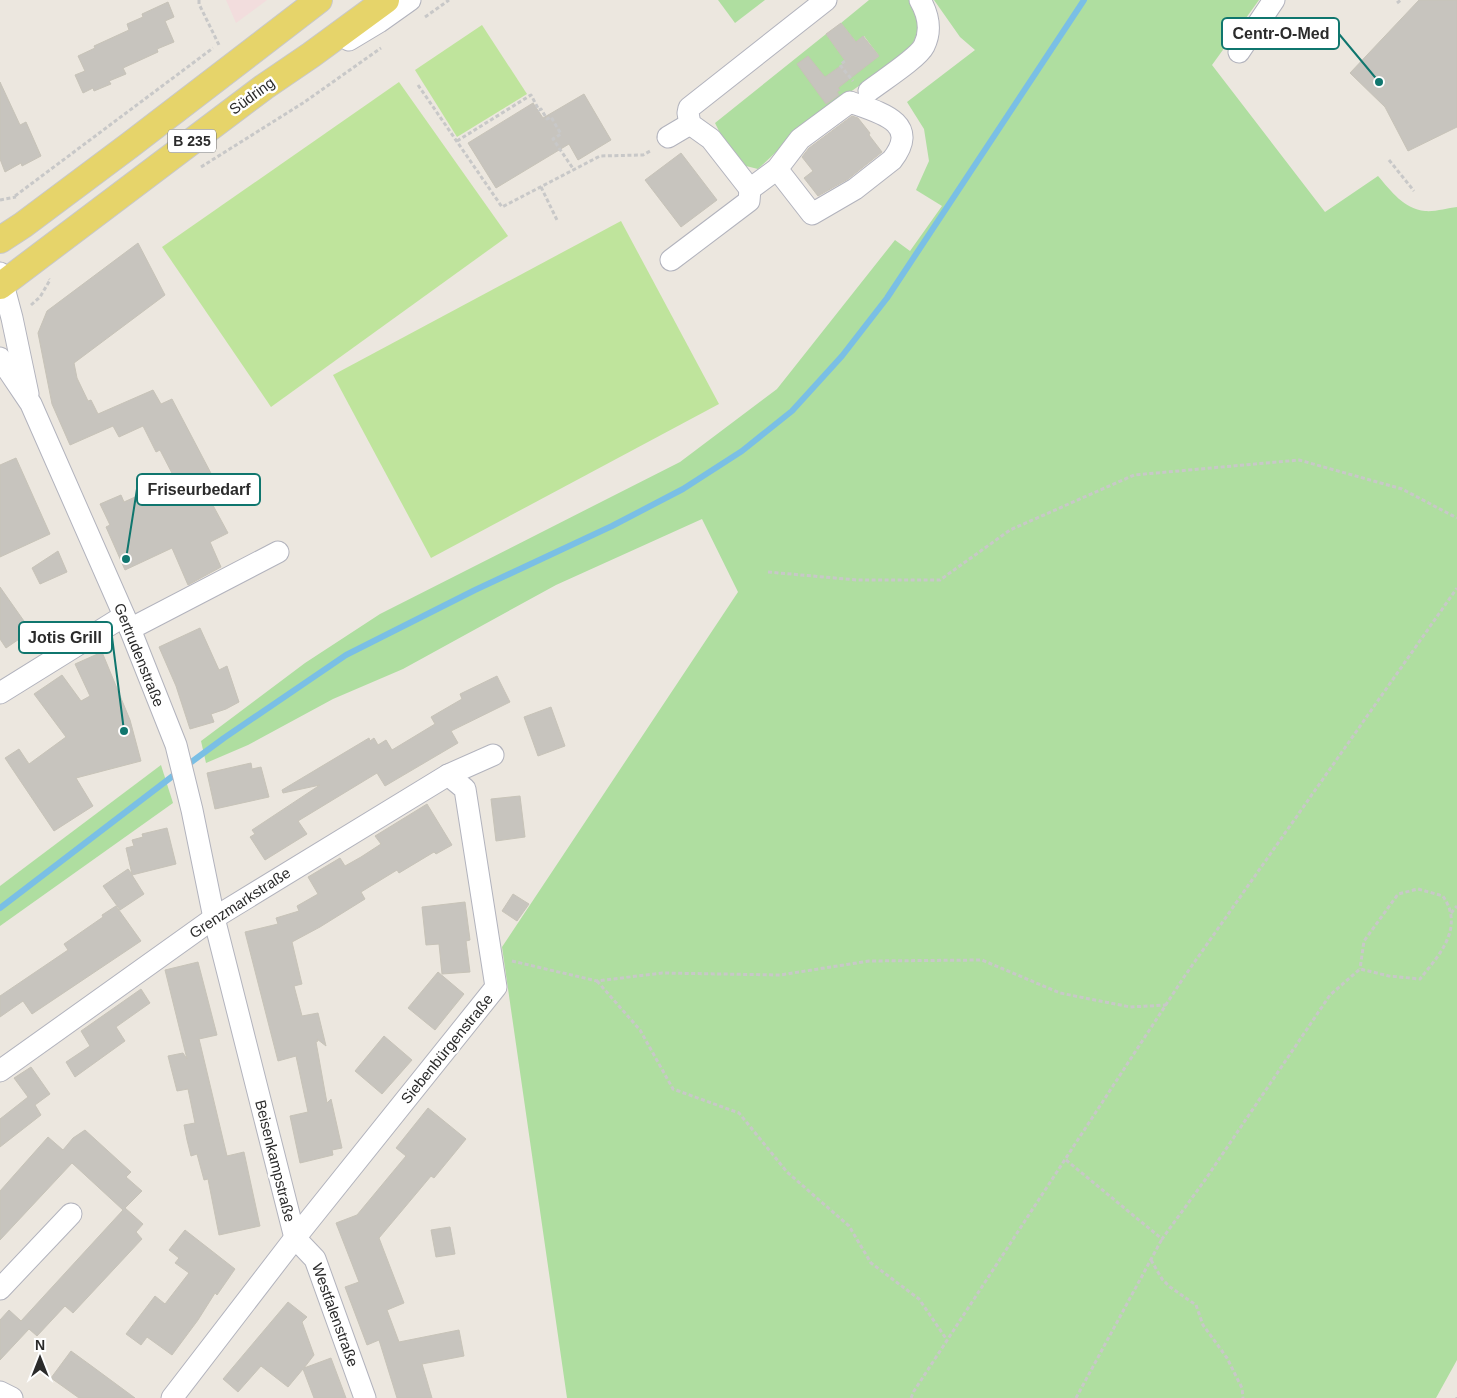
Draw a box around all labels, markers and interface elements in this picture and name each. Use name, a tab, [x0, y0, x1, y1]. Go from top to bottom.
callout: Centr-O-Med	[1222, 18, 1339, 49]
text: Centr-O-Med	[1233, 25, 1329, 42]
street label: Südring	[226, 74, 278, 118]
road number: B 235	[168, 130, 216, 152]
callout: Friseurbedarf	[137, 474, 260, 505]
text: Friseurbedarf	[147, 481, 251, 498]
street label: Gertrudenstraße	[111, 601, 168, 709]
callout: Jotis Grill	[19, 622, 112, 653]
text: Jotis Grill	[28, 629, 102, 646]
street label: Grenzmarkstraße	[186, 864, 293, 941]
street label: Siebenbürgenstraße	[397, 991, 496, 1107]
street label: Beisenkampstraße	[252, 1098, 299, 1224]
street label: Westfalenstraße	[309, 1261, 362, 1369]
north arrow	[15, 1333, 65, 1383]
text: N	[35, 1337, 45, 1353]

